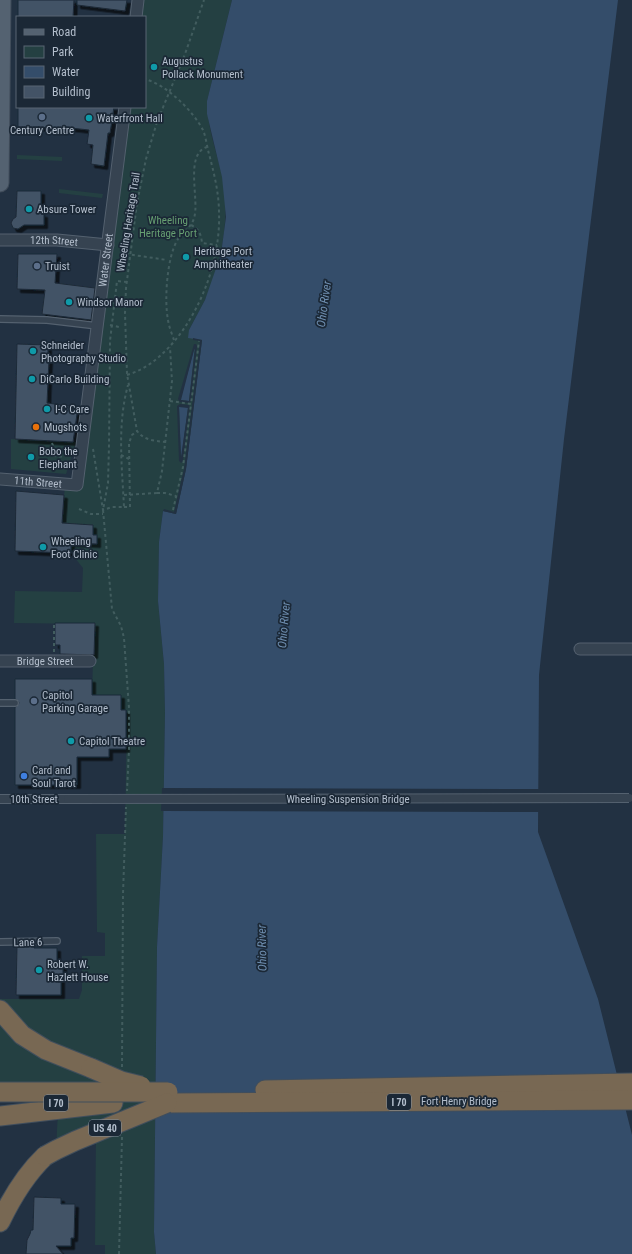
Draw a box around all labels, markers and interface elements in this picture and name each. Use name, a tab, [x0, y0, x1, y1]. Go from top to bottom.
legend	[16, 16, 146, 108]
text: Road	[52, 25, 76, 39]
text: Park	[52, 45, 74, 59]
place label: Augustus Pollack Monument	[162, 55, 243, 81]
marker: Augustus Pollack Monument	[149, 62, 159, 72]
text: Water	[52, 65, 80, 79]
text: Building	[52, 85, 90, 99]
marker: Century Centre	[37, 112, 47, 122]
place label: Waterfront Hall	[97, 112, 163, 125]
marker: Waterfront Hall	[84, 113, 94, 123]
place label: Century Centre	[10, 124, 74, 137]
street label: Wheeling Heritage Trail	[114, 171, 143, 273]
place label: Absure Tower	[37, 203, 97, 216]
marker: Absure Tower	[24, 204, 34, 214]
park label: Wheeling Heritage Port	[139, 214, 197, 240]
street label: Water Street	[96, 233, 116, 288]
street label: 12th Street	[30, 234, 78, 249]
place label: Heritage Port Amphitheater	[194, 245, 253, 271]
marker: Heritage Port Amphitheater	[181, 252, 191, 262]
place label: Truist	[45, 260, 70, 273]
marker: Truist	[32, 261, 42, 271]
water label: Ohio River	[314, 280, 334, 328]
place label: Windsor Manor	[77, 296, 144, 309]
marker: Windsor Manor	[64, 297, 74, 307]
place label: Schneider Photography Studio	[41, 339, 127, 365]
marker: Schneider Photography Studio	[28, 346, 38, 356]
place label: DiCarlo Building	[40, 373, 109, 386]
marker: DiCarlo Building	[27, 374, 37, 384]
place label: I-C Care	[55, 403, 89, 416]
marker: I-C Care	[42, 404, 52, 414]
place label: Mugshots	[44, 421, 87, 434]
marker: Mugshots	[31, 422, 41, 432]
place label: Bobo the Elephant	[39, 445, 78, 471]
marker: Bobo the Elephant	[26, 452, 36, 462]
street label: 11th Street	[14, 474, 62, 491]
place label: Wheeling Foot Clinic	[51, 535, 97, 561]
marker: Wheeling Foot Clinic	[38, 542, 48, 552]
water label: Ohio River	[275, 601, 293, 649]
street label: Bridge Street	[17, 655, 73, 668]
place label: Capitol Parking Garage	[42, 689, 108, 715]
marker: Capitol Parking Garage	[29, 696, 39, 706]
place label: Capitol Theatre	[79, 735, 145, 748]
marker: Capitol Theatre	[66, 736, 76, 746]
place label: Card and Soul Tarot	[32, 764, 76, 790]
marker: Card and Soul Tarot	[19, 771, 29, 781]
street label: 10th Street	[10, 793, 58, 806]
street label: Wheeling Suspension Bridge	[286, 793, 410, 806]
water label: Ohio River	[255, 924, 269, 971]
street label: Lane 6	[13, 936, 43, 949]
place label: Robert W. Hazlett House	[47, 958, 108, 984]
marker: Robert W. Hazlett House	[34, 965, 44, 975]
road number: I 70	[387, 1094, 411, 1110]
road number: I 70	[44, 1095, 68, 1111]
street label: Fort Henry Bridge	[421, 1095, 497, 1108]
road number: US 40	[89, 1120, 121, 1136]

